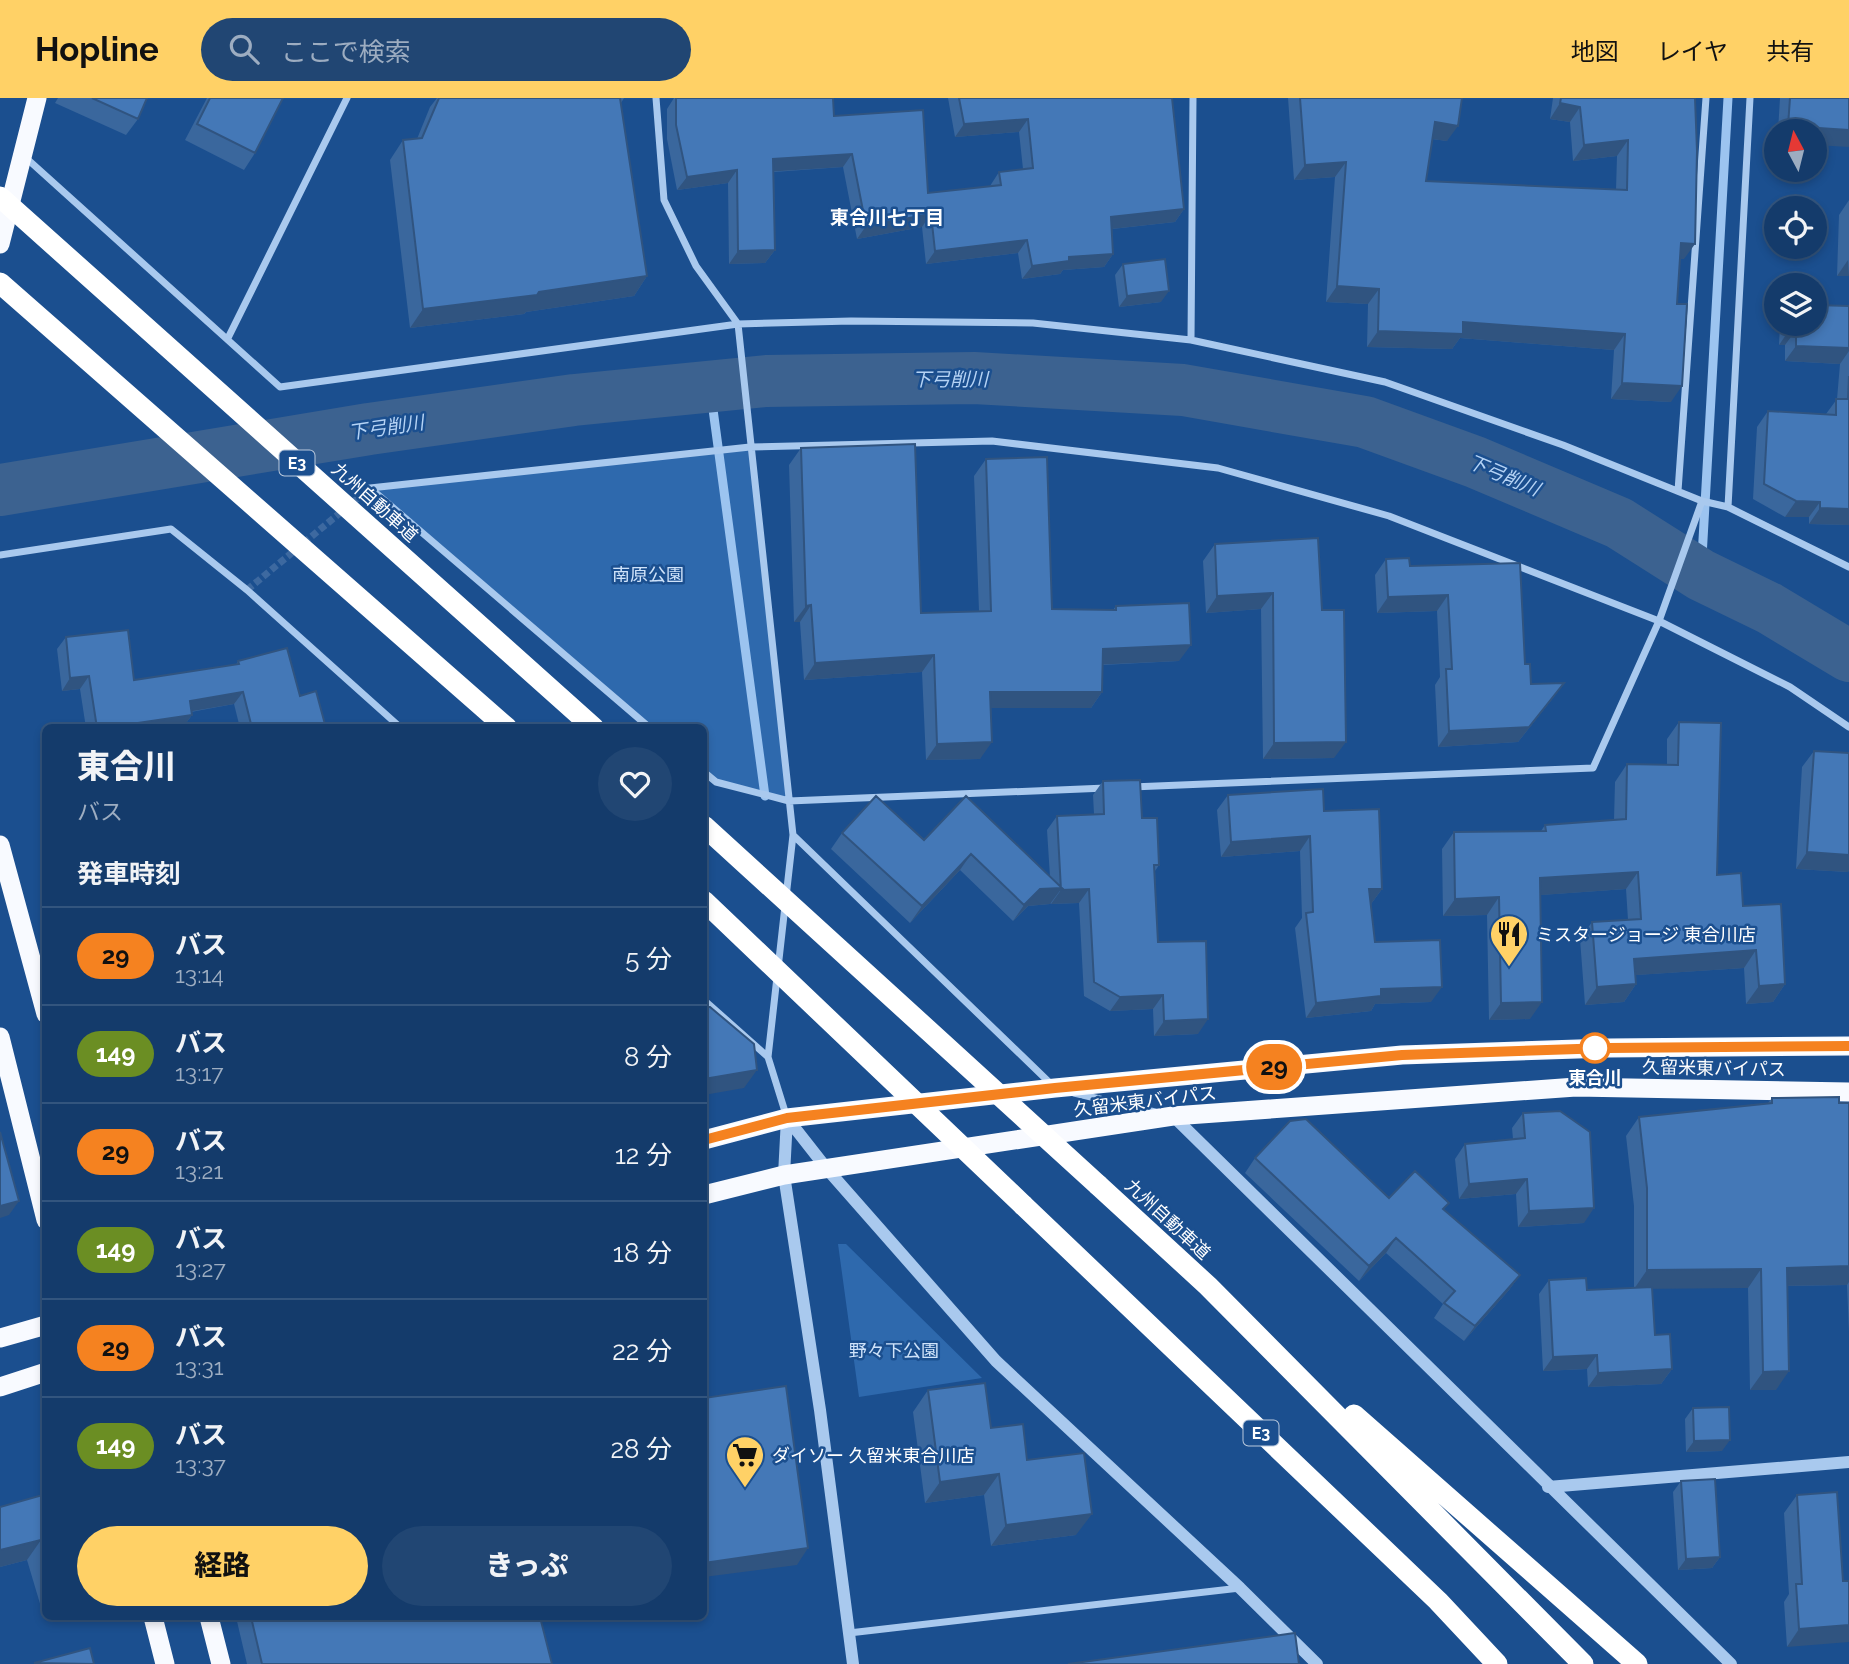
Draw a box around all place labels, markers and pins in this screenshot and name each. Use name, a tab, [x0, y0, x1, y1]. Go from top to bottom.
restaurant icon: ミスタージョージ 東合川店	[1488, 913, 1530, 968]
place label: ミスタージョージ 東合川店	[1536, 924, 1756, 945]
marker: 東合川	[1580, 1033, 1610, 1063]
place label: 東合川	[1568, 1067, 1622, 1088]
supermarket icon: ダイソー 久留米東合川店	[724, 1434, 766, 1489]
place label: ダイソー 久留米東合川店	[772, 1445, 975, 1466]

